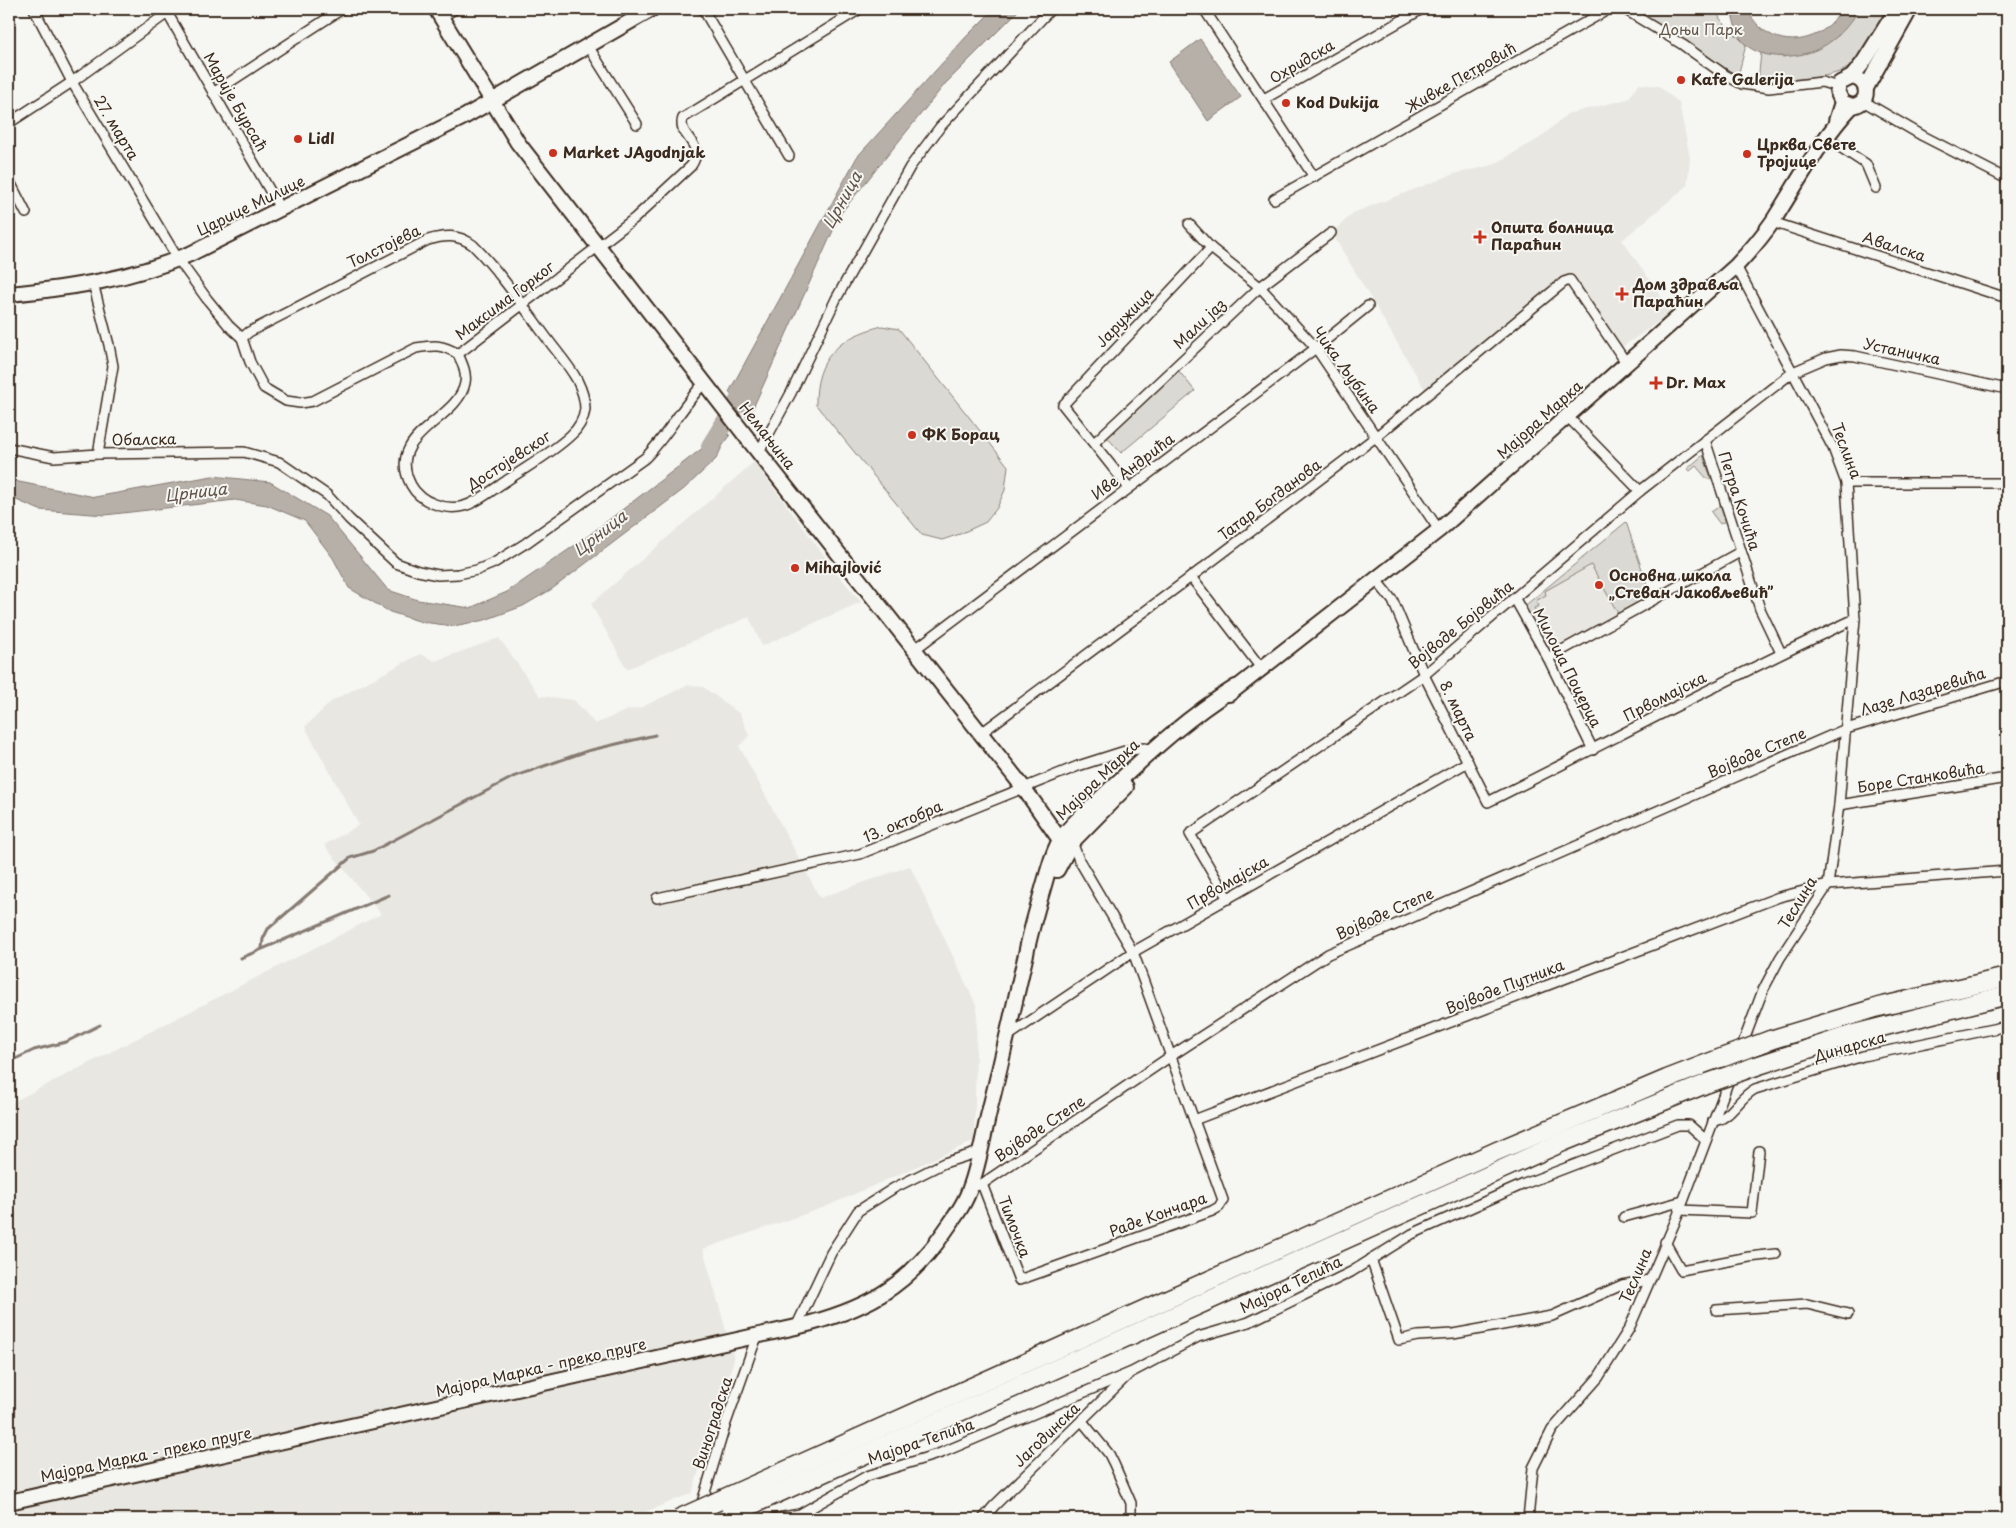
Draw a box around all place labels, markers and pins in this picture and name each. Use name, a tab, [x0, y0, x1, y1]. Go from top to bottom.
place label: Kafe Galerija	[1691, 67, 1795, 90]
marker: Kafe Galerija	[1675, 74, 1687, 86]
place label: Kod Dukija	[1296, 90, 1380, 113]
marker: Kod Dukija	[1280, 97, 1292, 109]
place label: Lidl	[308, 126, 335, 149]
place label: Црква Свете Тројице	[1757, 132, 1856, 172]
marker: Lidl	[292, 133, 304, 145]
place label: Market JAgodnjak	[563, 140, 706, 163]
marker: Market JAgodnjak	[547, 147, 559, 159]
marker: Црква Свете Тројице	[1741, 148, 1753, 160]
place label: Општа болница Параћин	[1491, 215, 1614, 255]
marker: Општа болница Параћин	[1473, 230, 1487, 244]
place label: Дом здравља Параћин	[1632, 272, 1739, 312]
marker: Дом здравља Параћин	[1615, 287, 1629, 301]
place label: Dr. Max	[1666, 370, 1726, 393]
marker: Dr. Max	[1650, 377, 1662, 389]
place label: ФК Борац	[922, 422, 1000, 445]
marker: ФК Борац	[906, 429, 918, 441]
place label: Mihajlović	[805, 555, 882, 578]
marker: Mihajlović	[789, 562, 801, 574]
place label: Основна школа „Стеван Јаковљевић”	[1609, 563, 1773, 603]
marker: Основна школа „Стеван Јаковљевић”	[1593, 579, 1605, 591]

